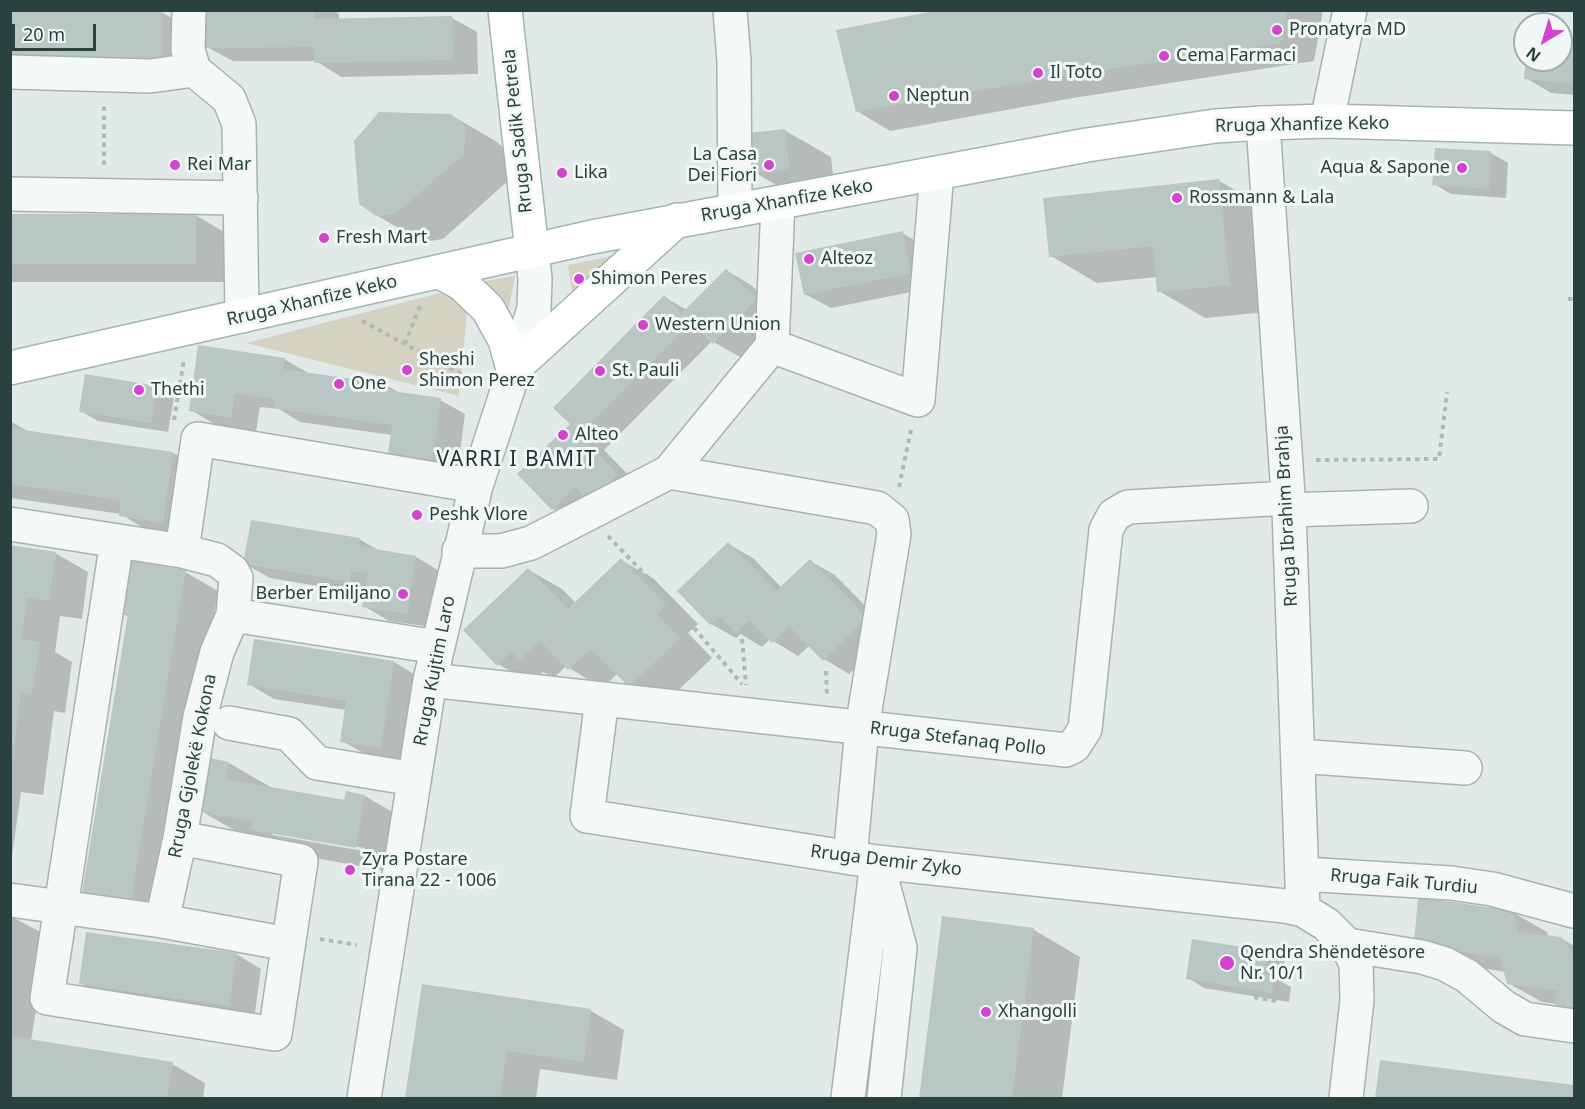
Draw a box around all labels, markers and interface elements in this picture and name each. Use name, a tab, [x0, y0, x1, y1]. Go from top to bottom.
scale bar	[15, 12, 99, 50]
north arrow	[1513, 12, 1573, 72]
place label: Pronatyra MD	[1289, 19, 1406, 41]
text: 20 m	[23, 22, 65, 46]
marker: Pronatyra MD	[1270, 23, 1284, 37]
text: N	[1521, 42, 1545, 67]
place label: Cema Farmaci	[1176, 45, 1296, 67]
street label: Rruga Sadik Petrela	[499, 48, 537, 214]
marker: Cema Farmaci	[1157, 49, 1171, 63]
place label: Il Toto	[1050, 62, 1102, 84]
marker: Il Toto	[1031, 66, 1045, 80]
place label: Neptun	[906, 85, 970, 107]
marker: Neptun	[887, 89, 901, 103]
street label: Rruga Xhanfize Keko	[1215, 113, 1389, 137]
place label: La Casa Dei Fiori	[687, 144, 757, 186]
place label: Rei Mar	[187, 154, 252, 176]
place label: Aqua & Sapone	[1320, 157, 1450, 179]
marker: Rei Mar	[168, 158, 182, 172]
marker: La Casa Dei Fiori	[762, 158, 776, 172]
marker: Aqua & Sapone	[1455, 161, 1469, 175]
place label: Lika	[574, 162, 608, 184]
marker: Lika	[555, 166, 569, 180]
street label: Rruga Xhanfize Keko	[699, 175, 875, 227]
place label: Rossmann & Lala	[1189, 187, 1334, 209]
marker: Rossmann & Lala	[1170, 191, 1184, 205]
place label: Fresh Mart	[336, 227, 427, 249]
marker: Fresh Mart	[317, 231, 331, 245]
place label: Alteoz	[821, 248, 873, 270]
marker: Alteoz	[802, 252, 816, 266]
place label: Shimon Peres	[591, 268, 707, 290]
street label: Rruga Xhanfize Keko	[225, 271, 399, 331]
marker: Shimon Peres	[572, 272, 586, 286]
place label: Western Union	[655, 314, 781, 336]
marker: Western Union	[636, 318, 650, 332]
place label: Sheshi Shimon Perez	[419, 349, 535, 392]
place label: St. Pauli	[612, 360, 679, 382]
marker: Sheshi Shimon Perez	[400, 363, 414, 377]
marker: St. Pauli	[593, 364, 607, 378]
place label: One	[351, 373, 386, 395]
marker: One	[332, 377, 346, 391]
place label: Thethi	[151, 379, 205, 401]
marker: Thethi	[132, 383, 146, 397]
place label: Alteo	[575, 424, 619, 446]
street label: Rruga Ibrahim Brahja	[1271, 425, 1303, 607]
marker: Alteo	[556, 428, 570, 442]
district label: VARRI I BAMIT	[437, 447, 597, 473]
place label: Peshk Vlore	[429, 504, 528, 526]
marker: Peshk Vlore	[410, 508, 424, 522]
place label: Berber Emiljano	[255, 583, 391, 605]
marker: Berber Emiljano	[396, 587, 410, 601]
street label: Rruga Kujtim Laro	[410, 594, 460, 748]
street label: Rruga Gjolekë Kokona	[165, 672, 221, 860]
street label: Rruga Stefanaq Pollo	[869, 717, 1047, 761]
street label: Rruga Demir Zyko	[809, 841, 963, 881]
place label: Zyra Postare Tirana 22 - 1006	[362, 849, 497, 892]
marker: Zyra Postare Tirana 22 - 1006	[343, 863, 357, 877]
street label: Rruga Faik Turdiu	[1329, 865, 1479, 899]
place label: Qendra Shëndetësore Nr. 10/1	[1240, 942, 1425, 984]
marker: Qendra Shëndetësore Nr. 10/1	[1218, 954, 1236, 972]
place label: Xhangolli	[998, 1001, 1077, 1023]
marker: Xhangolli	[979, 1005, 993, 1019]

